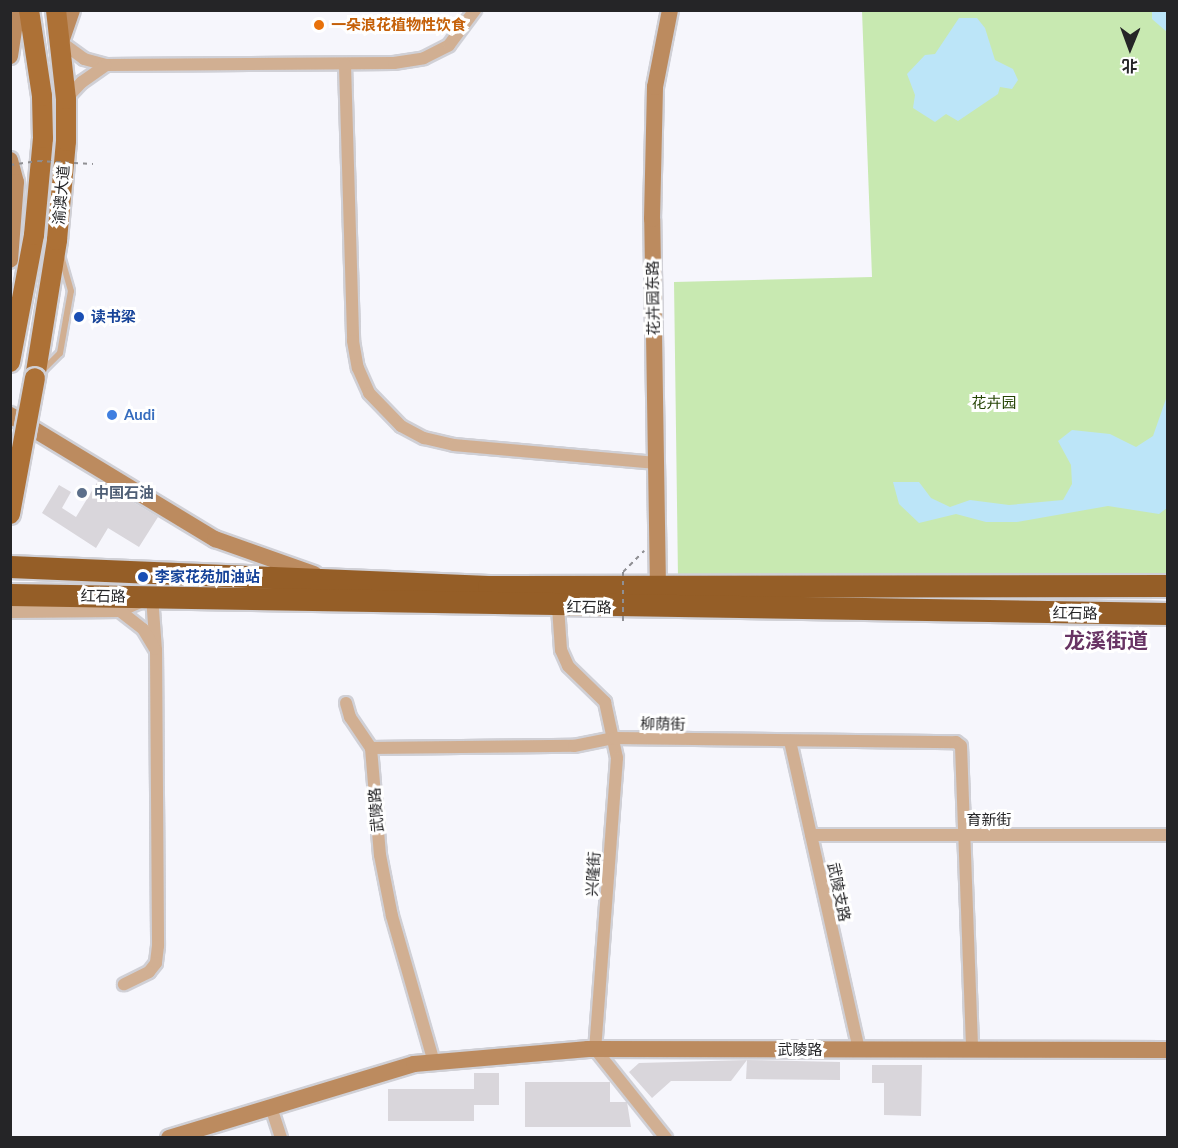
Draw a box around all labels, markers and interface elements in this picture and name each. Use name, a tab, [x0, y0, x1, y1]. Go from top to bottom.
place label: 一朵浪花植物性饮食	[331, 16, 466, 34]
marker: 一朵浪花植物性饮食	[312, 18, 326, 32]
north arrow	[1100, 18, 1160, 78]
text: 北	[1122, 57, 1138, 76]
street label: 渝澳大道	[49, 164, 73, 226]
street label: 花卉园东路	[643, 260, 663, 336]
place label: 读书梁	[91, 308, 136, 326]
marker: 读书梁	[72, 310, 86, 324]
park label: 花卉园	[972, 394, 1016, 412]
place label: Audi	[124, 406, 155, 424]
marker: Audi	[105, 408, 119, 422]
place label: 中国石油	[94, 484, 154, 502]
marker: 中国石油	[75, 486, 89, 500]
place label: 李家花苑加油站	[155, 568, 260, 586]
marker: 李家花苑加油站	[136, 570, 150, 584]
street label: 红石路	[80, 587, 126, 605]
street label: 红石路	[566, 598, 612, 616]
street label: 红石路	[1052, 604, 1098, 622]
district label: 龙溪街道	[1064, 627, 1148, 653]
street label: 柳荫街	[640, 715, 686, 733]
street label: 武陵路	[365, 787, 387, 833]
street label: 育新街	[967, 811, 1011, 829]
street label: 兴隆街	[582, 851, 604, 897]
street label: 武陵支路	[824, 861, 854, 923]
street label: 武陵路	[778, 1041, 822, 1059]

